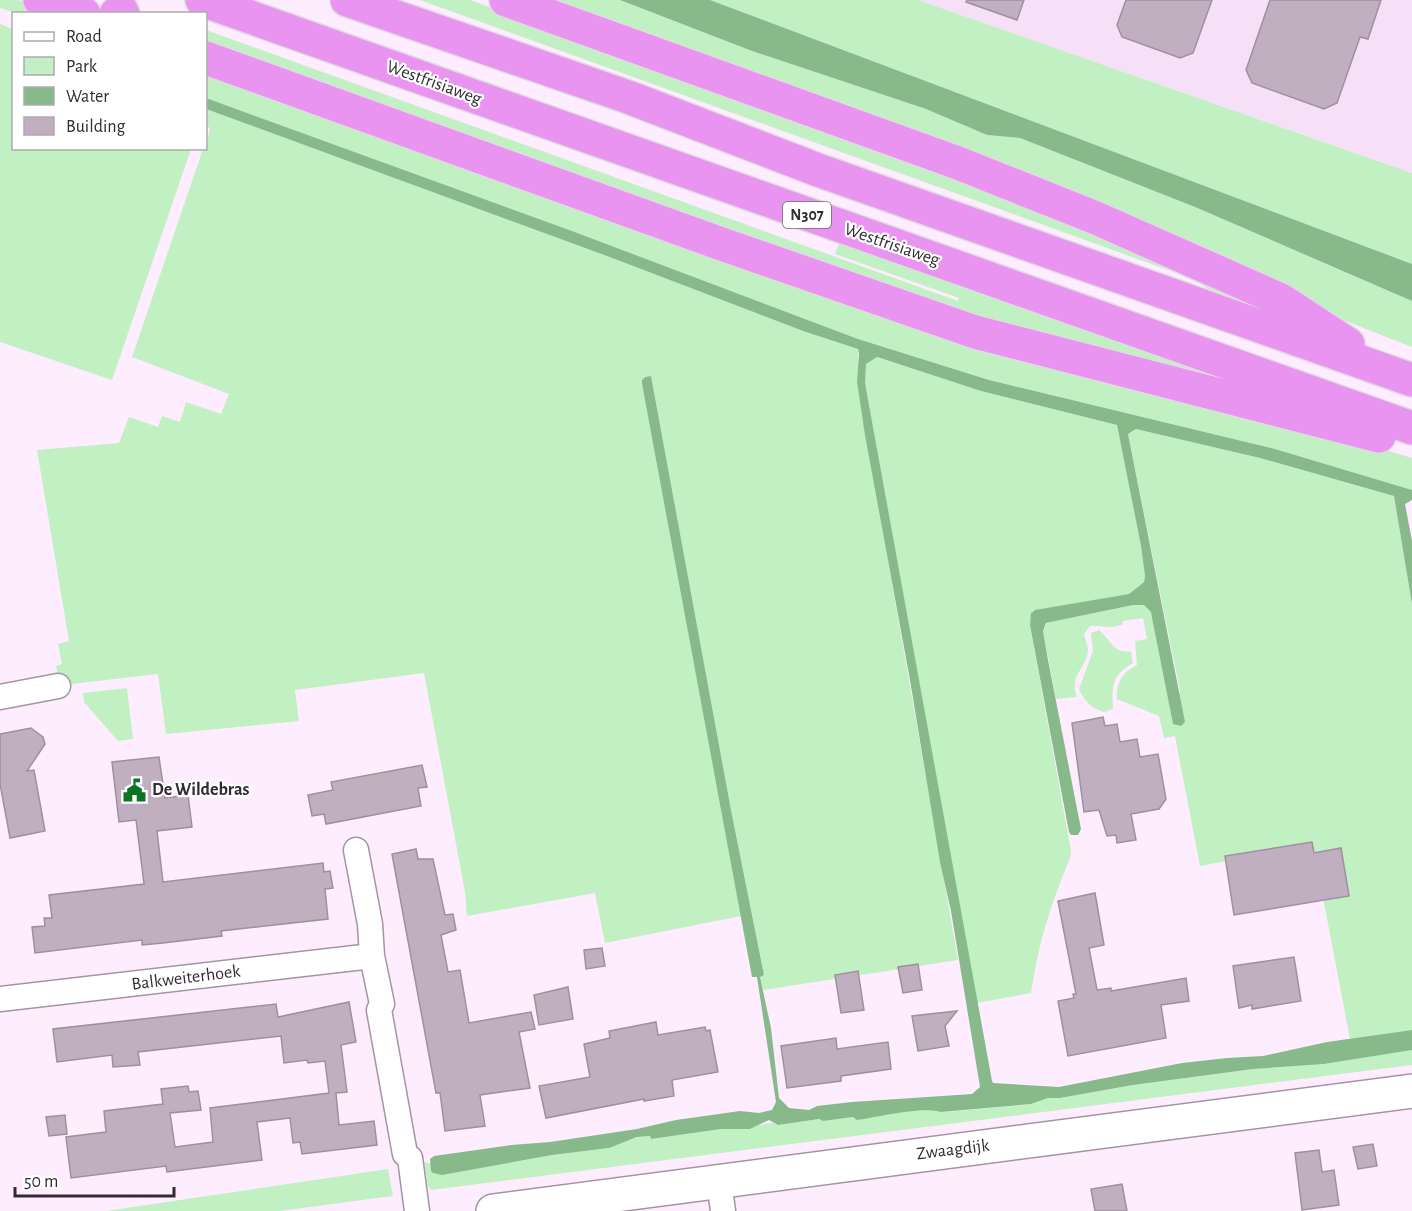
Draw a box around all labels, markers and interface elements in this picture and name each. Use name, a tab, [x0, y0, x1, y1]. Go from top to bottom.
legend	[12, 12, 207, 150]
text: Road	[66, 28, 102, 46]
text: Park	[66, 58, 98, 76]
street label: Westfrisiaweg	[384, 58, 484, 109]
text: Water	[66, 88, 109, 106]
text: Building	[66, 118, 126, 136]
road number: N307	[783, 202, 831, 228]
street label: Westfrisiaweg	[842, 220, 942, 270]
public building icon: De Wildebras	[121, 777, 147, 803]
place label: De Wildebras	[152, 781, 250, 799]
street label: Balkweiterhoek	[131, 962, 242, 994]
street label: Zwaagdijk	[916, 1137, 991, 1163]
scale bar	[15, 1160, 174, 1198]
text: 50 m	[24, 1173, 58, 1191]

